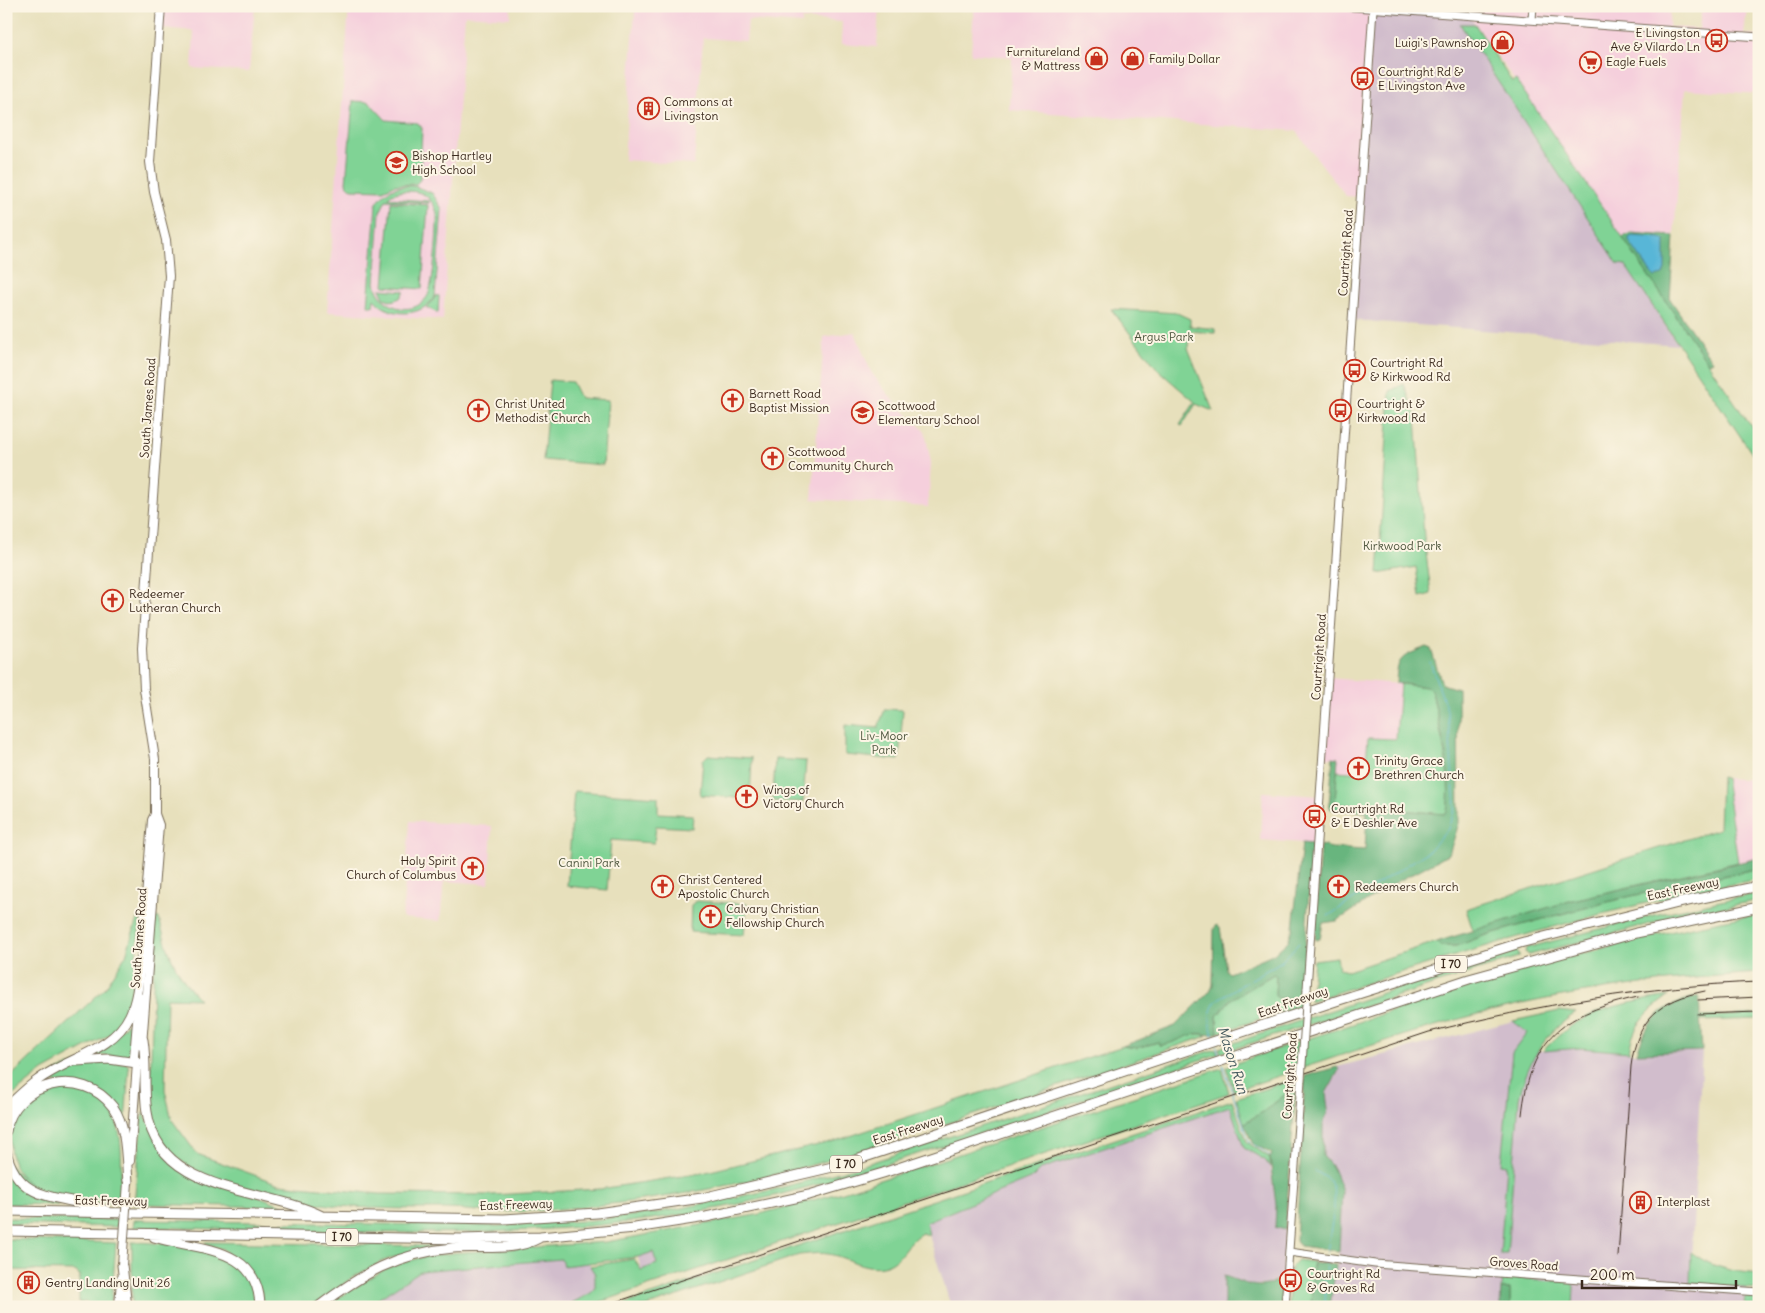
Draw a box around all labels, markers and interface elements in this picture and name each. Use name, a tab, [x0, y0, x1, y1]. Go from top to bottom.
place label: E Livingston Ave & Vilardo Ln	[1611, 25, 1700, 54]
bus stop icon: E Livingston Ave & Vilardo Ln	[1704, 28, 1728, 52]
shop icon: Luigi's Pawnshop	[1491, 31, 1515, 55]
place label: Luigi's Pawnshop	[1395, 35, 1487, 50]
place label: Furnitureland & Mattress	[1007, 44, 1080, 73]
shop icon: Furnitureland & Mattress	[1084, 47, 1108, 71]
shop icon: Family Dollar	[1121, 47, 1145, 71]
supermarket icon: Eagle Fuels	[1578, 50, 1602, 74]
place label: Family Dollar	[1149, 51, 1220, 66]
place label: Eagle Fuels	[1606, 54, 1666, 69]
place label: Courtright Rd & E Livingston Ave	[1378, 64, 1465, 93]
bus stop icon: Courtright Rd & E Livingston Ave	[1350, 67, 1374, 91]
place label: Commons at Livingston	[664, 94, 732, 123]
building icon: Commons at Livingston	[636, 97, 660, 121]
place label: Bishop Hartley High School	[412, 148, 492, 177]
school or university icon: Bishop Hartley High School	[384, 151, 408, 175]
street label: Courtright Road	[1335, 209, 1356, 297]
park label: Argus Park	[1134, 329, 1194, 344]
place label: Courtright Rd & Kirkwood Rd	[1370, 355, 1451, 384]
street label: South James Road	[137, 357, 158, 459]
bus stop icon: Courtright Rd & Kirkwood Rd	[1342, 358, 1366, 382]
place label: Barnett Road Baptist Mission	[749, 386, 829, 415]
church icon: Barnett Road Baptist Mission	[721, 389, 745, 413]
place label: Christ United Methodist Church	[495, 396, 591, 425]
place label: Courtright & Kirkwood Rd	[1357, 396, 1426, 425]
place label: Scottwood Elementary School	[878, 398, 979, 427]
church icon: Christ United Methodist Church	[467, 399, 491, 423]
bus stop icon: Courtright & Kirkwood Rd	[1329, 399, 1353, 423]
school or university icon: Scottwood Elementary School	[850, 401, 874, 425]
place label: Scottwood Community Church	[788, 444, 894, 473]
church icon: Scottwood Community Church	[760, 447, 784, 471]
park label: Kirkwood Park	[1363, 538, 1441, 553]
place label: Redeemer Lutheran Church	[129, 586, 221, 615]
church icon: Redeemer Lutheran Church	[101, 589, 125, 613]
street label: Courtright Road	[1308, 613, 1329, 701]
park label: Liv-Moor Park	[860, 728, 908, 757]
place label: Trinity Grace Brethren Church	[1374, 753, 1464, 782]
church icon: Trinity Grace Brethren Church	[1346, 756, 1370, 780]
place label: Wings of Victory Church	[763, 782, 844, 811]
church icon: Wings of Victory Church	[735, 785, 759, 809]
place label: Courtright Rd & E Deshler Ave	[1331, 801, 1417, 830]
bus stop icon: Courtright Rd & E Deshler Ave	[1303, 804, 1327, 828]
place label: Holy Spirit Church of Columbus	[346, 853, 456, 882]
park label: Canini Park	[558, 855, 620, 870]
church icon: Holy Spirit Church of Columbus	[460, 856, 484, 880]
place label: Christ Centered Apostolic Church	[678, 872, 770, 901]
street label: East Freeway	[1646, 874, 1720, 903]
church icon: Christ Centered Apostolic Church	[650, 875, 674, 899]
church icon: Redeemers Church	[1327, 875, 1351, 899]
place label: Redeemers Church	[1355, 879, 1459, 894]
street label: South James Road	[128, 887, 149, 989]
place label: Calvary Christian Fellowship Church	[726, 901, 825, 930]
church icon: Calvary Christian Fellowship Church	[698, 904, 722, 928]
road number: I 70	[1435, 956, 1467, 972]
street label: East Freeway	[1256, 983, 1330, 1020]
water label: Mason Run	[1214, 1024, 1253, 1097]
street label: Courtright Road	[1279, 1032, 1300, 1120]
street label: East Freeway	[871, 1111, 945, 1148]
road number: I 70	[830, 1156, 862, 1172]
building icon: Interplast	[1629, 1190, 1653, 1214]
street label: East Freeway	[74, 1192, 148, 1209]
place label: Interplast	[1657, 1194, 1710, 1209]
street label: East Freeway	[479, 1196, 553, 1213]
road number: I 70	[326, 1228, 358, 1246]
street label: Groves Road	[1489, 1254, 1559, 1273]
scale bar	[1582, 1258, 1736, 1290]
text: 200 m	[1590, 1265, 1635, 1284]
place label: Courtright Rd & Groves Rd	[1307, 1266, 1380, 1295]
bus stop icon: Courtright Rd & Groves Rd	[1279, 1269, 1303, 1293]
building icon: Gentry Landing Unit 26	[17, 1271, 41, 1295]
place label: Gentry Landing Unit 26	[45, 1275, 170, 1290]

